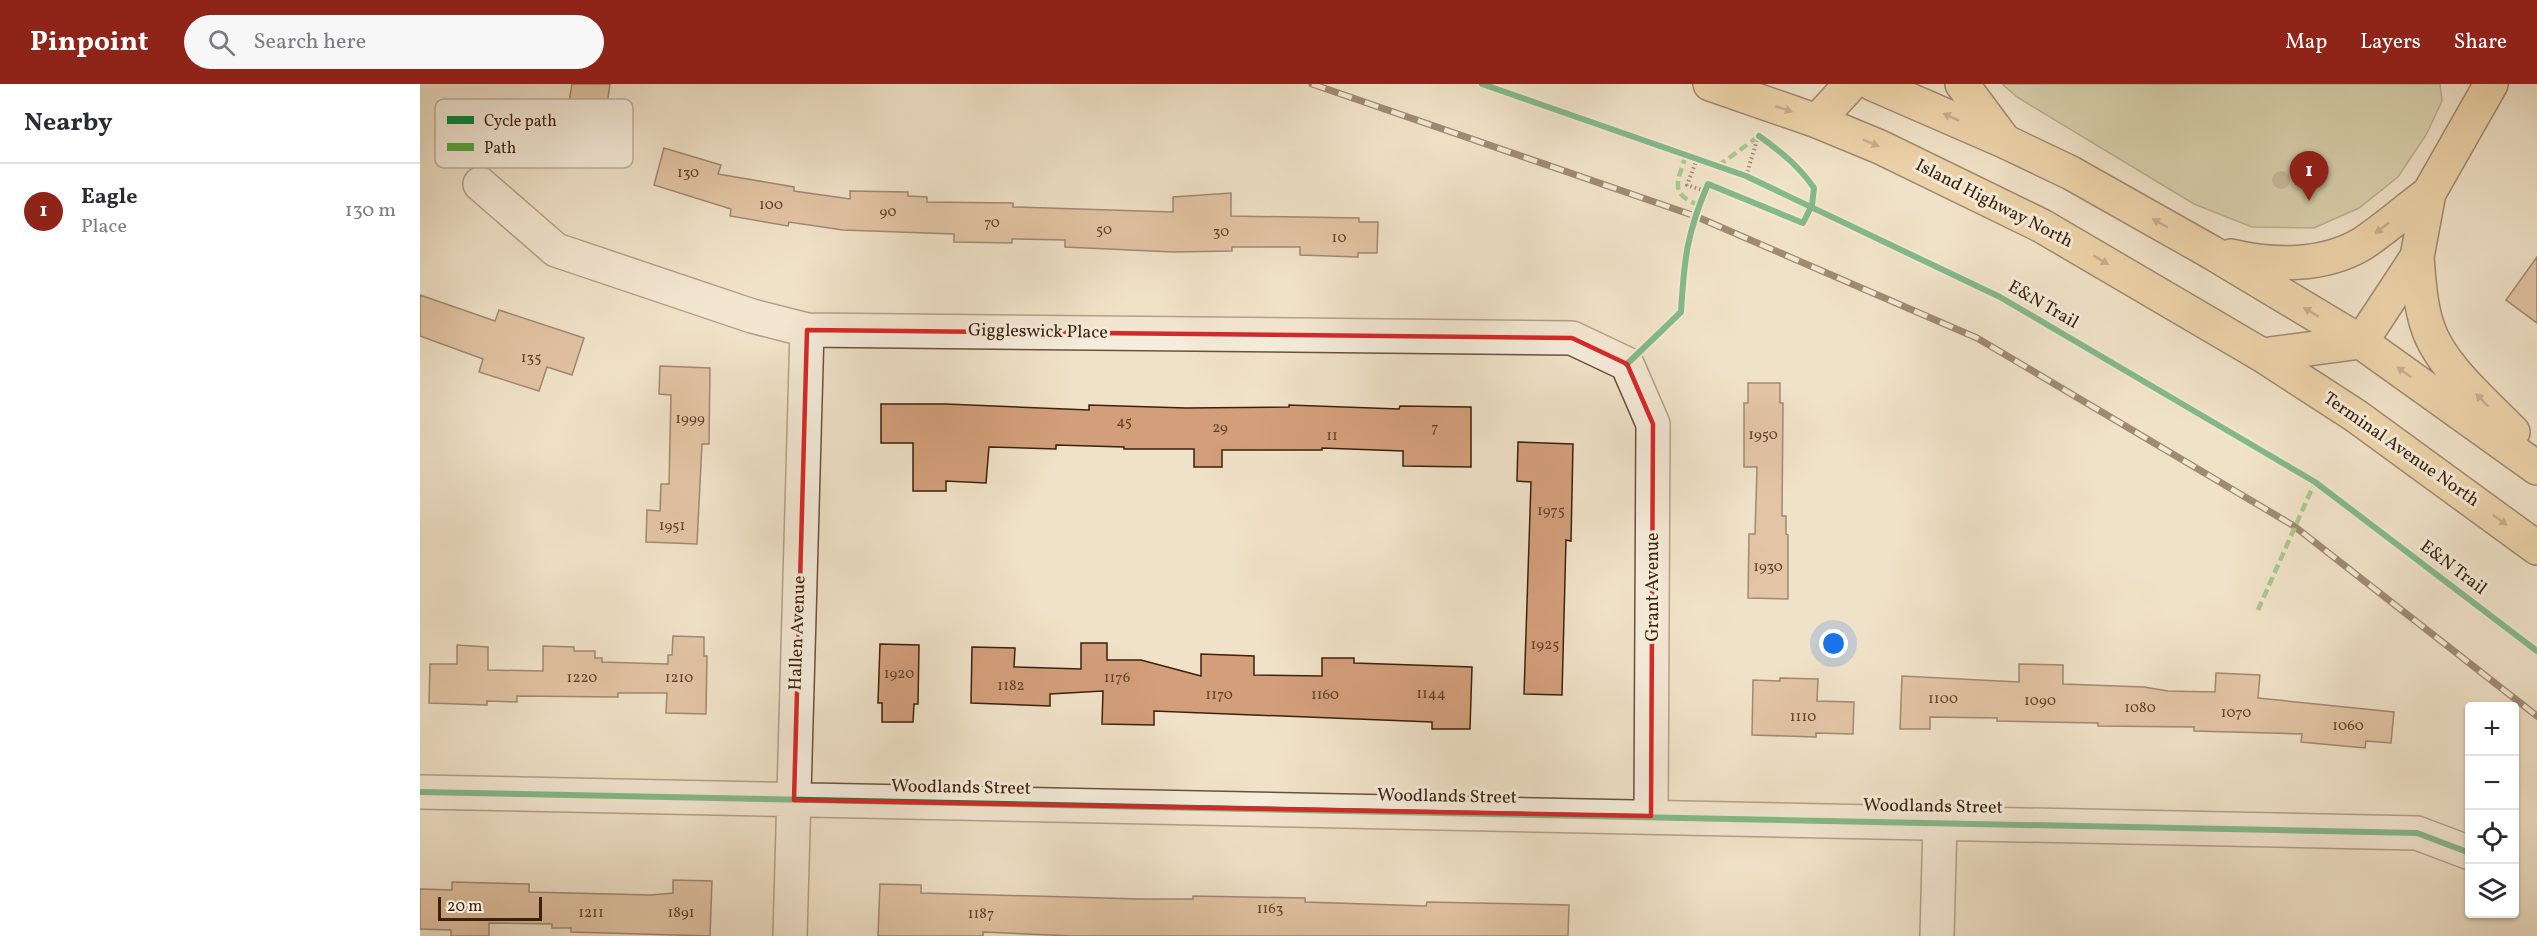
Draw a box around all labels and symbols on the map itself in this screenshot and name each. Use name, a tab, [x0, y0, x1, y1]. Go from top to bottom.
legend	[435, 99, 633, 168]
one-way arrow	[1775, 104, 1793, 114]
text: Cycle path	[484, 111, 557, 133]
one-way arrow	[1941, 112, 1959, 122]
text: Path	[484, 138, 516, 160]
one-way arrow	[1862, 139, 1880, 149]
pin: 1	[2290, 152, 2328, 201]
street label: Island Highway North	[1911, 153, 2077, 255]
house number: 130	[677, 163, 699, 184]
house number: 100	[759, 195, 783, 216]
house number: 90	[879, 202, 897, 223]
house number: 70	[984, 213, 1000, 234]
one-way arrow	[2151, 218, 2168, 228]
house number: 50	[1096, 220, 1112, 241]
house number: 30	[1213, 222, 1229, 243]
one-way arrow	[2374, 222, 2390, 235]
house number: 10	[1332, 228, 1346, 249]
one-way arrow	[2093, 255, 2109, 266]
street label: E&N Trail	[2003, 275, 2083, 335]
one-way arrow	[2302, 307, 2319, 317]
street label: Giggleswick Place	[968, 318, 1108, 346]
house number: 135	[521, 348, 541, 369]
one-way arrow	[2397, 367, 2412, 379]
street label: Terminal Avenue North	[2318, 387, 2484, 514]
one-way arrow	[2476, 393, 2489, 408]
house number: 1999	[675, 409, 705, 430]
house number: 45	[1116, 412, 1132, 433]
house number: 29	[1212, 418, 1228, 439]
house number: 7	[1431, 418, 1439, 439]
house number: 1950	[1748, 425, 1778, 446]
house number: 11	[1326, 426, 1338, 447]
house number: 1975	[1537, 501, 1565, 522]
one-way arrow	[2491, 514, 2507, 526]
house number: 1951	[659, 516, 685, 537]
street label: Grant Avenue	[1641, 532, 1666, 642]
street label: E&N Trail	[2414, 535, 2492, 601]
house number: 1930	[1753, 557, 1783, 578]
street label: Hallen Avenue	[784, 575, 812, 691]
your location	[1819, 629, 1848, 658]
house number: 1925	[1531, 635, 1559, 656]
house number: 1920	[884, 664, 914, 685]
house number: 1220	[567, 668, 597, 689]
house number: 1210	[665, 668, 693, 689]
house number: 1176	[1104, 668, 1130, 689]
house number: 1182	[997, 676, 1025, 697]
house number: 1144	[1416, 684, 1446, 705]
house number: 1170	[1205, 685, 1233, 706]
house number: 1160	[1311, 685, 1339, 706]
house number: 1100	[1928, 689, 1958, 710]
house number: 1090	[2024, 691, 2056, 712]
house number: 1080	[2124, 698, 2156, 719]
house number: 1070	[2221, 703, 2251, 724]
house number: 1110	[1790, 707, 1816, 728]
house number: 1060	[2332, 716, 2364, 737]
street label: Woodlands Street	[891, 774, 1031, 802]
street label: Woodlands Street	[1377, 783, 1517, 811]
street label: Woodlands Street	[1863, 793, 2003, 821]
scale bar	[438, 894, 542, 922]
house number: 1163	[1257, 899, 1283, 920]
house number: 1211	[578, 903, 604, 924]
house number: 1891	[667, 903, 695, 924]
house number: 1187	[968, 904, 994, 925]

